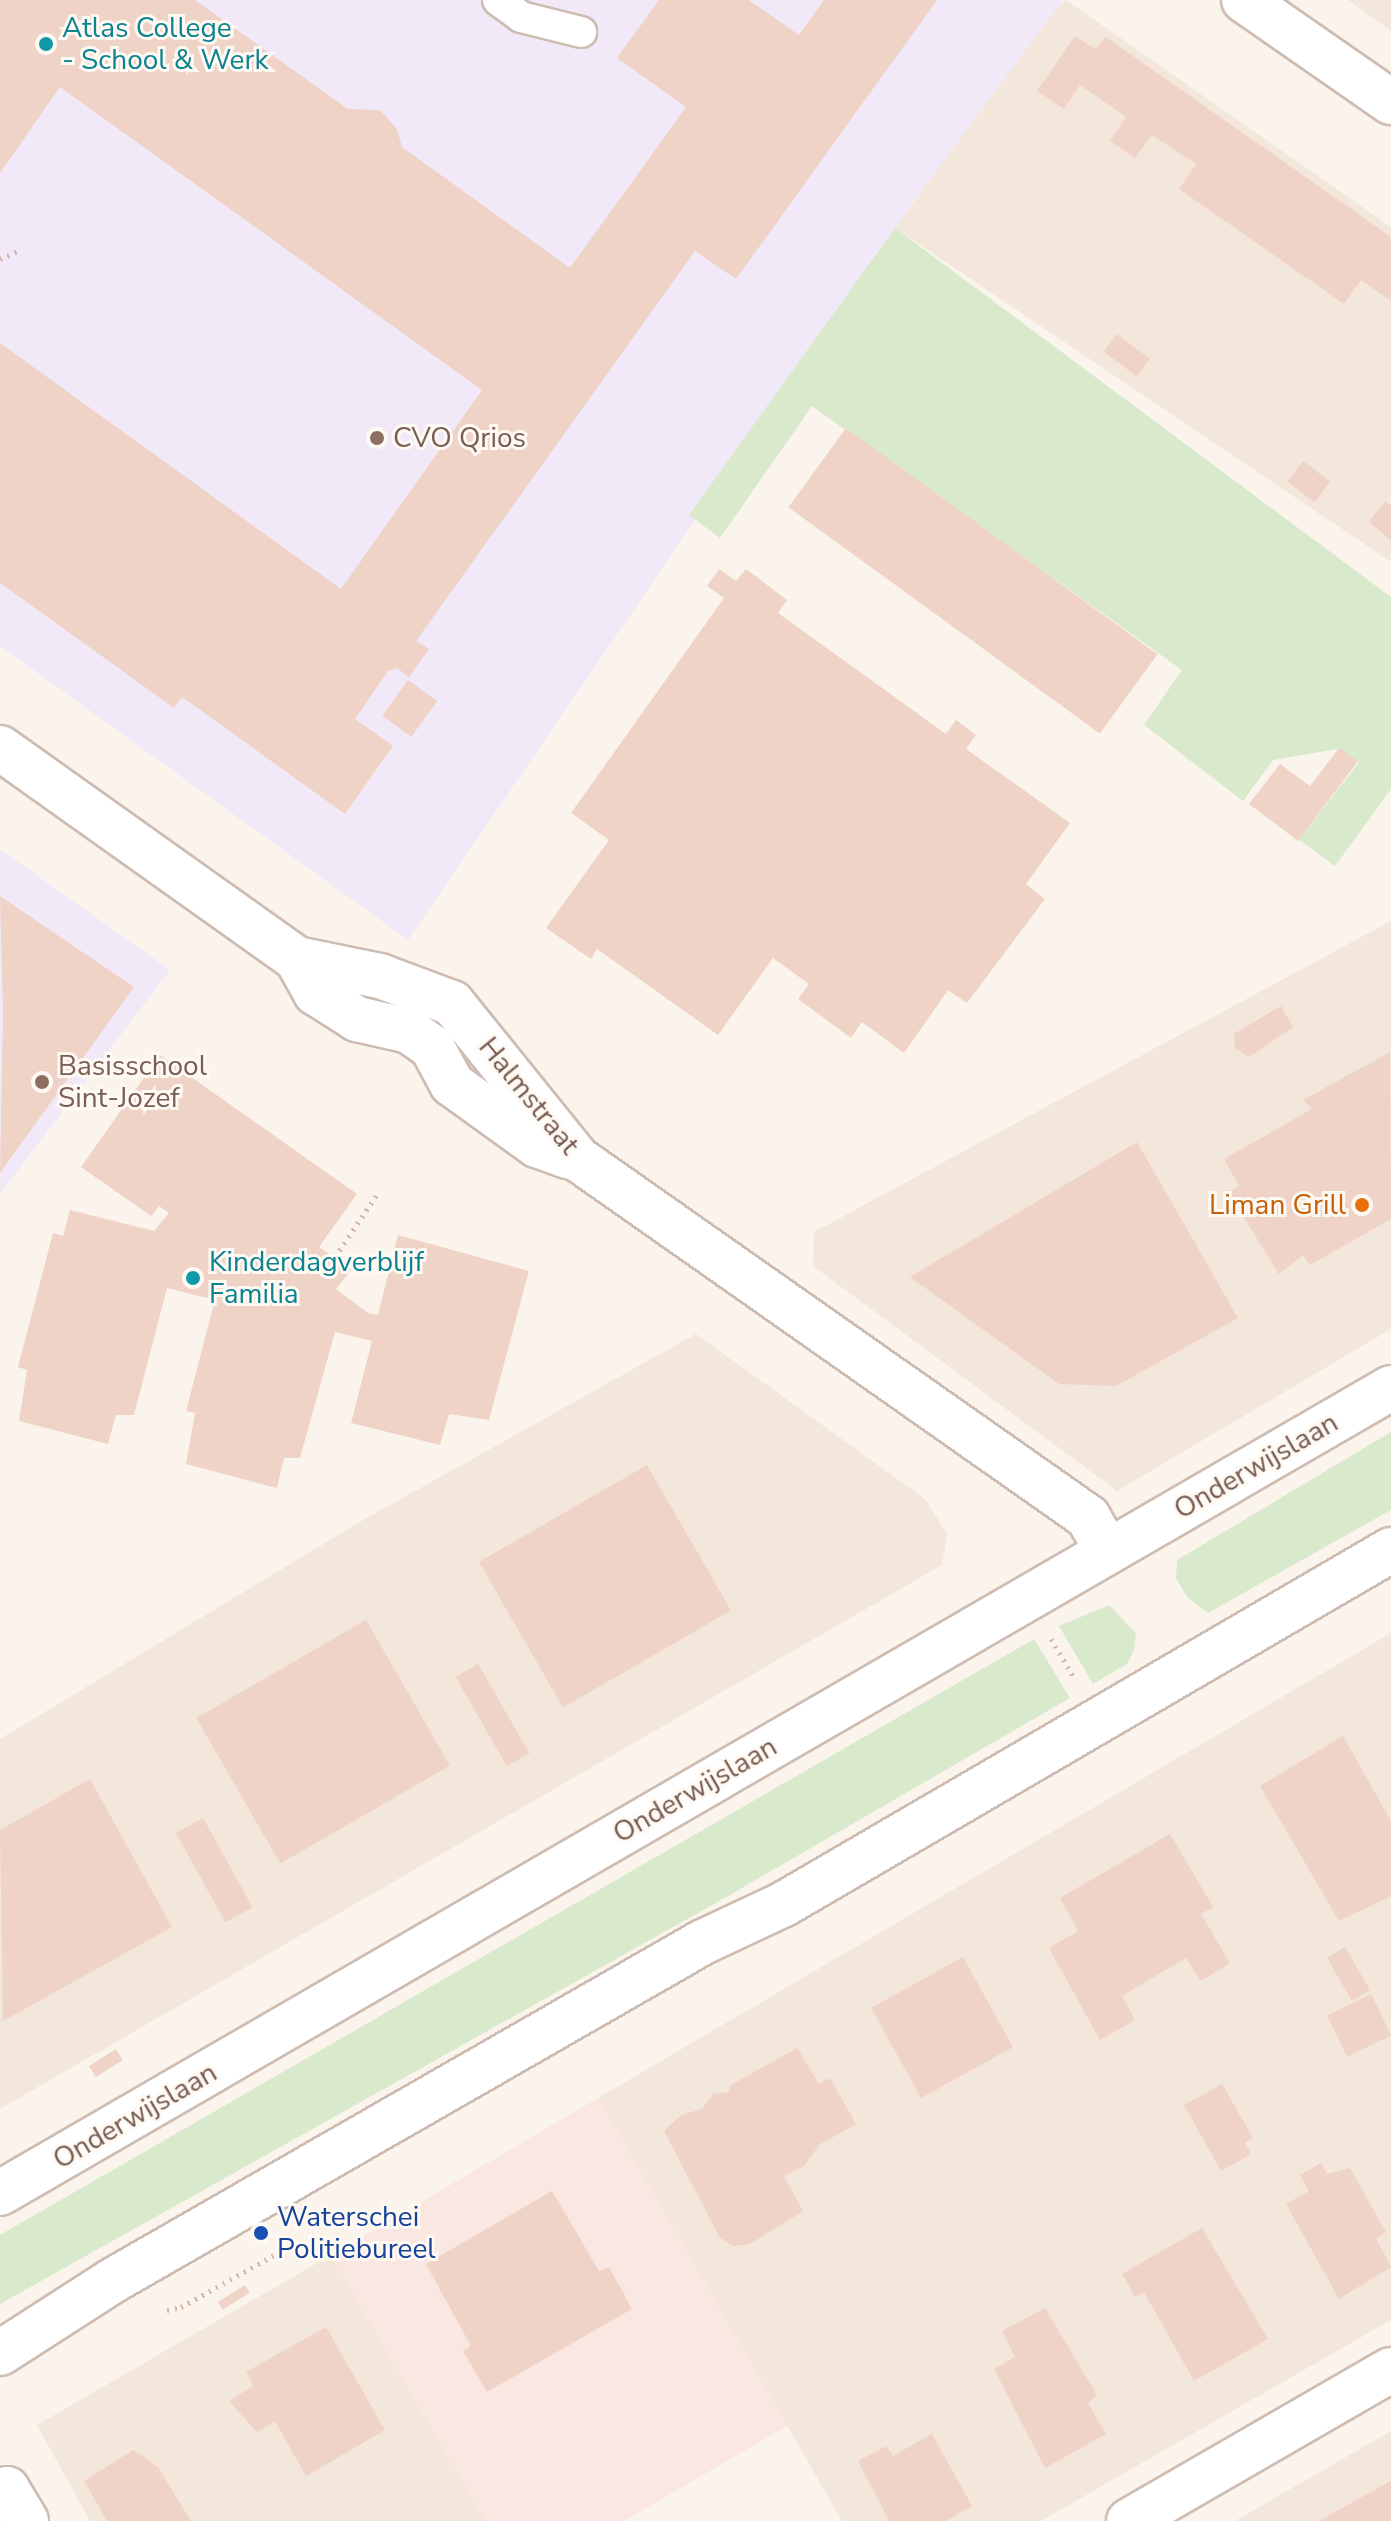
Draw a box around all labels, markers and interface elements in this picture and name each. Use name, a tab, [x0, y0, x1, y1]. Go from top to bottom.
place label: Atlas College - School & Werk	[62, 11, 268, 77]
marker: Atlas College - School & Werk	[37, 35, 55, 53]
place label: CVO Qrios	[393, 421, 526, 455]
marker: CVO Qrios	[368, 429, 386, 447]
street label: Halmstraat	[472, 1031, 586, 1161]
place label: Basisschool Sint-Jozef	[58, 1049, 207, 1115]
marker: Basisschool Sint-Jozef	[33, 1073, 51, 1091]
place label: Liman Grill	[1209, 1188, 1346, 1222]
marker: Liman Grill	[1353, 1196, 1371, 1214]
place label: Kinderdagverblijf Familia	[209, 1245, 424, 1311]
marker: Kinderdagverblijf Familia	[184, 1269, 202, 1287]
street label: Onderwijslaan	[1168, 1406, 1344, 1526]
street label: Onderwijslaan	[607, 1730, 783, 1850]
street label: Onderwijslaan	[47, 2056, 223, 2176]
place label: Waterschei Politiebureel	[277, 2200, 436, 2266]
marker: Waterschei Politiebureel	[252, 2224, 270, 2242]

